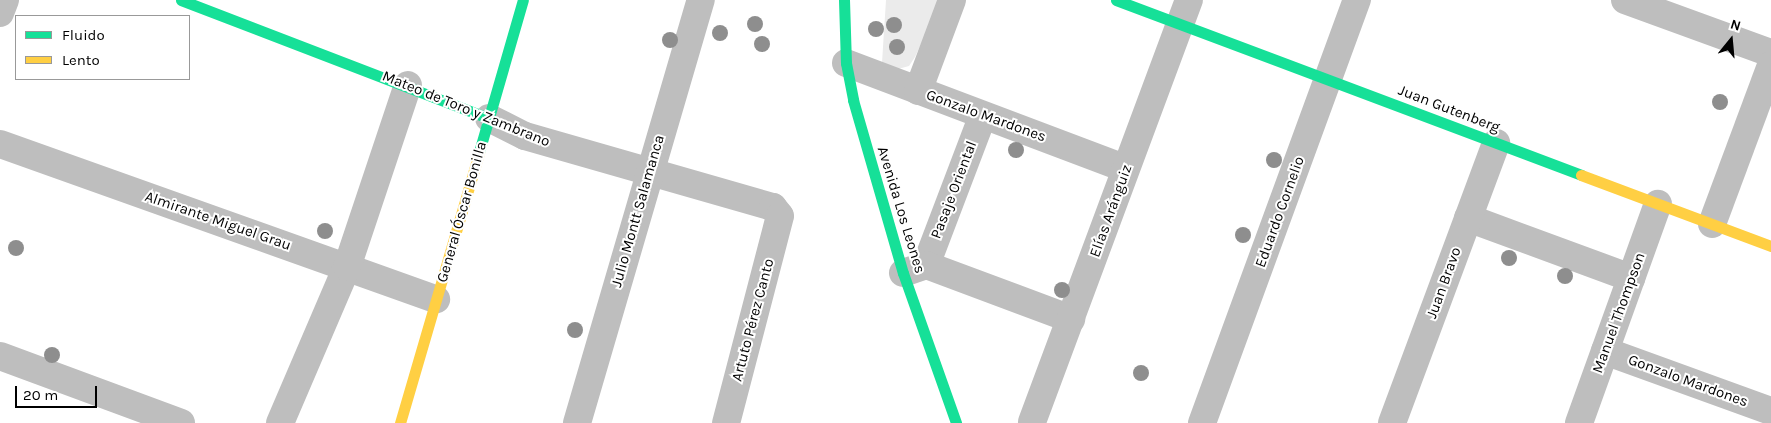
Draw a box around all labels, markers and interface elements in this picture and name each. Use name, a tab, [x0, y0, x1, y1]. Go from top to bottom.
legend	[15, 15, 190, 80]
north arrow	[1706, 15, 1756, 65]
text: N	[1728, 16, 1743, 35]
text: Fluido	[62, 26, 105, 44]
text: Lento	[62, 51, 100, 69]
street label: Mateo de Toro y Zambrano	[379, 67, 553, 151]
street label: Juan Gutenberg	[1396, 81, 1502, 137]
street label: Gonzalo Mardones	[924, 86, 1048, 146]
street label: Julio Montt Salamanca	[608, 133, 668, 289]
street label: General Óscar Bonilla	[433, 139, 491, 285]
street label: Pasaje Oriental	[927, 139, 981, 241]
street label: Avenida Los Leones	[873, 144, 929, 276]
street label: Eduardo Cornelio	[1252, 154, 1308, 270]
street label: Elías Aránguiz	[1086, 162, 1136, 260]
street label: Almirante Miguel Grau	[142, 187, 294, 255]
street label: Juan Bravo	[1423, 245, 1465, 321]
street label: Manuel Thompson	[1589, 250, 1649, 376]
street label: Artuto Pérez Canto	[728, 257, 778, 383]
street label: Gonzalo Mardones	[1626, 351, 1750, 411]
scale bar	[18, 376, 100, 408]
text: 20 m	[23, 386, 58, 404]

